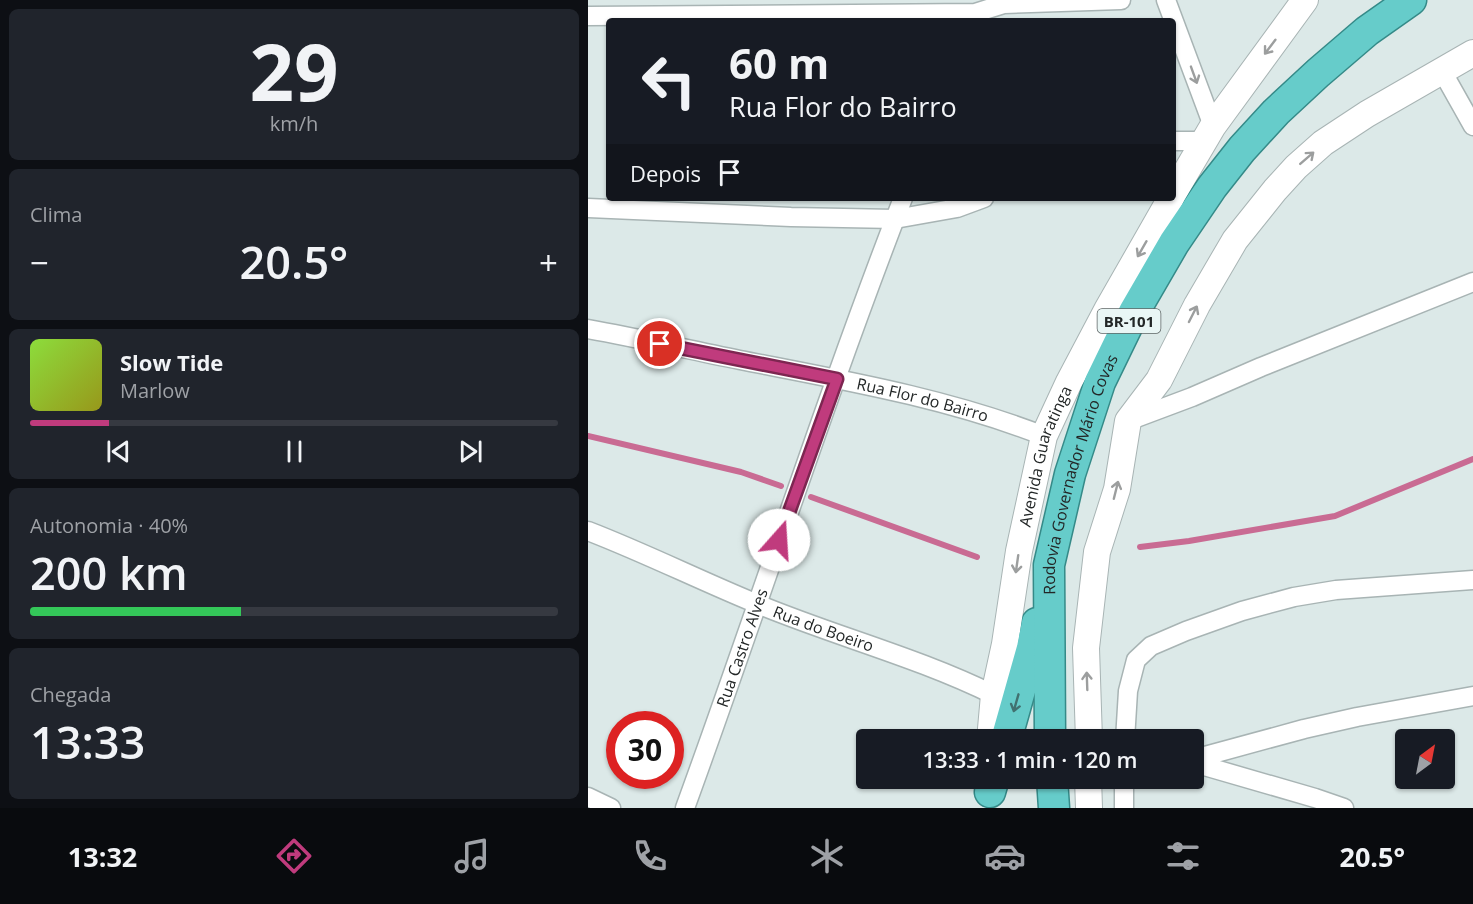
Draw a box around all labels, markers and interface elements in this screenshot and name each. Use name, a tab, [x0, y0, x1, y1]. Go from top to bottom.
text: 29	[249, 18, 339, 124]
text: 60 m	[729, 34, 829, 91]
one-way arrow	[1264, 38, 1277, 54]
icon: left	[630, 42, 708, 120]
one-way arrow	[1189, 65, 1200, 83]
text: Rua Flor do Bairro	[729, 88, 957, 125]
text: km/h	[270, 110, 318, 137]
one-way arrow	[1299, 151, 1314, 165]
icon: arrive	[713, 156, 746, 189]
text: Depois	[630, 158, 701, 188]
text: Clima	[30, 201, 82, 228]
text: 20.5°	[240, 231, 348, 292]
text: −	[30, 240, 49, 285]
text: +	[539, 240, 558, 285]
one-way arrow	[1136, 240, 1148, 257]
one-way arrow	[1187, 305, 1199, 323]
road number: BR-101	[1098, 309, 1160, 333]
pin	[634, 318, 685, 369]
icon: arrive	[643, 327, 676, 360]
text: Slow Tide	[120, 347, 223, 377]
street label: Rodovia Governador Mário Covas	[1038, 351, 1123, 595]
street label: Rua Flor do Bairro	[855, 372, 991, 427]
text: Marlow	[120, 377, 190, 404]
street label: Avenida Guaratinga	[1014, 382, 1077, 529]
icon: previous	[102, 435, 135, 468]
icon: pause	[278, 435, 311, 468]
icon: next	[454, 435, 487, 468]
one-way arrow	[1111, 480, 1123, 499]
position arrow	[747, 508, 811, 572]
text: Autonomia · 40%	[30, 512, 188, 539]
text: 200 km	[30, 542, 188, 603]
one-way arrow	[1012, 554, 1023, 573]
street label: Rua Castro Alves	[711, 586, 773, 710]
street label: Rua do Boeiro	[770, 600, 877, 657]
one-way arrow	[1082, 672, 1093, 692]
text: Chegada	[30, 681, 111, 708]
one-way arrow	[1010, 693, 1021, 712]
text: 13:33	[30, 711, 145, 772]
speed limit sign: 30	[606, 711, 684, 789]
north arrow	[1395, 729, 1455, 789]
map controls	[1395, 729, 1455, 789]
text: 13:33 · 1 min · 120 m	[922, 744, 1138, 774]
icon: directions	[273, 835, 315, 877]
icon: music	[451, 835, 493, 877]
icon: phone	[629, 835, 671, 877]
icon: climate	[806, 835, 848, 877]
icon: car	[984, 835, 1026, 877]
icon: filters	[1162, 835, 1204, 877]
text: 13:32	[68, 838, 137, 875]
text: 20.5°	[1339, 838, 1405, 875]

